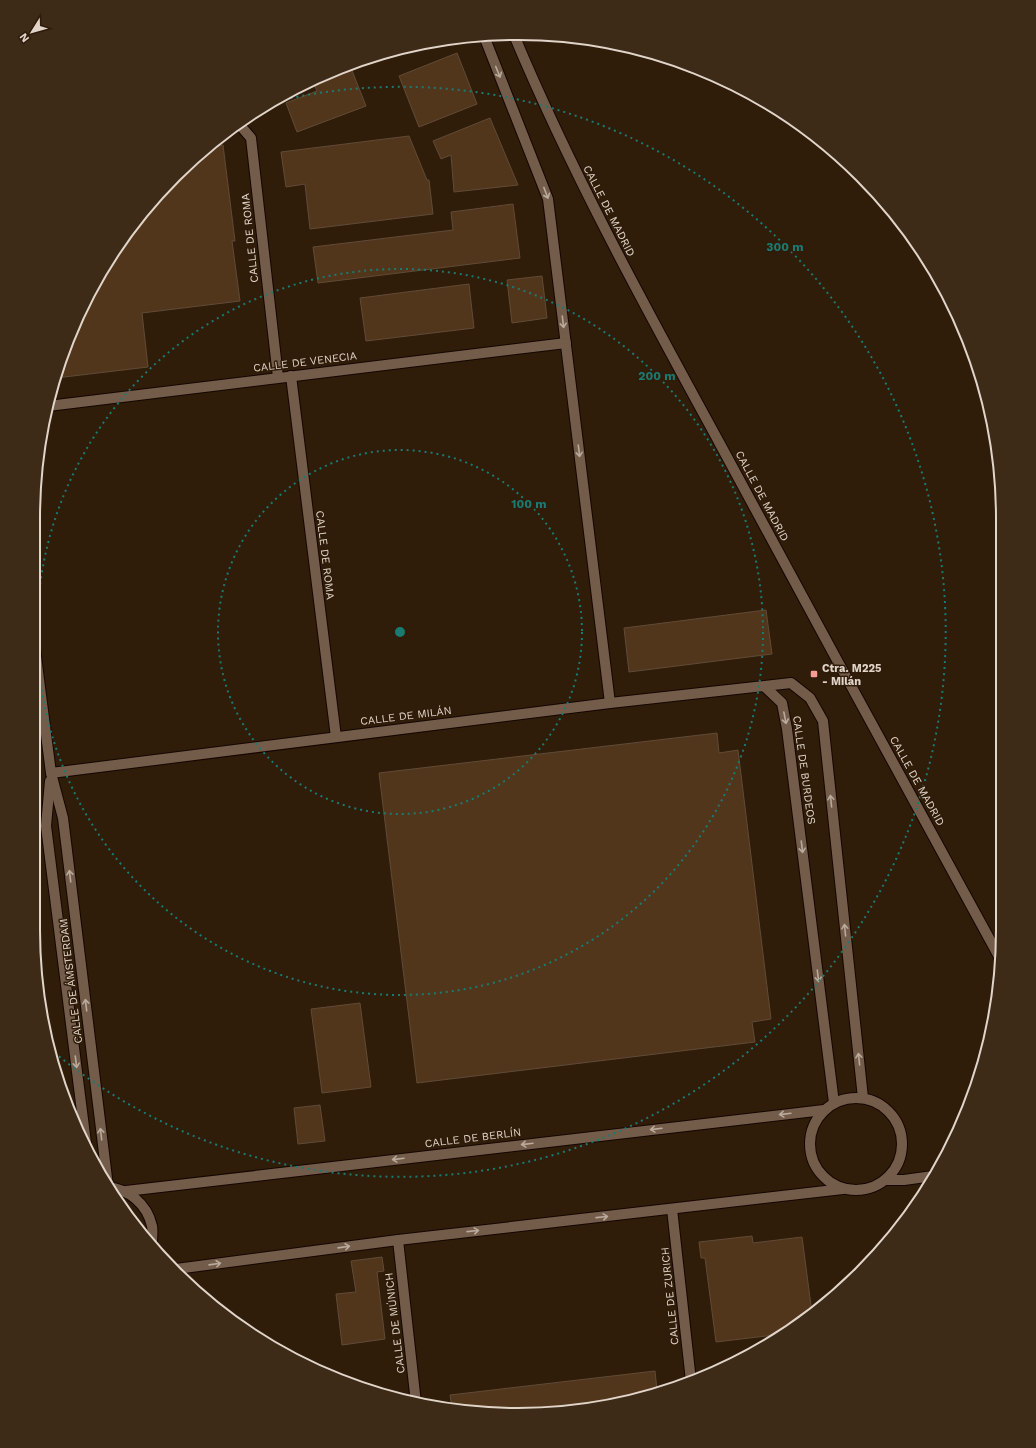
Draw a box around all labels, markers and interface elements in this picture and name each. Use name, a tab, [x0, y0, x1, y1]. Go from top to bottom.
north arrow	[12, 12, 52, 52]
text: N	[17, 31, 32, 45]
one-way arrow	[495, 66, 503, 78]
street label: CALLE DE MADRID	[580, 163, 638, 259]
one-way arrow	[543, 187, 550, 200]
street label: CALLE DE ROMA	[239, 193, 261, 283]
text: 300 m	[766, 240, 804, 254]
one-way arrow	[560, 315, 567, 328]
street label: CALLE DE VENECIA	[252, 349, 358, 375]
text: 200 m	[638, 369, 676, 383]
one-way arrow	[575, 444, 583, 457]
street label: CALLE DE MADRID	[733, 449, 791, 543]
text: 100 m	[511, 497, 547, 511]
street label: CALLE DE ROMA	[313, 510, 337, 600]
centre of rings	[393, 625, 407, 639]
place label: Ctra. M225 - Milán	[822, 662, 881, 688]
marker: Ctra. M225 - Milán	[809, 669, 819, 679]
street label: CALLE DE MILÁN	[359, 703, 452, 728]
one-way arrow	[781, 711, 789, 724]
street label: CALLE DE BURDEOS	[790, 715, 818, 825]
street label: CALLE DE MADRID	[887, 734, 947, 828]
one-way arrow	[828, 795, 835, 808]
one-way arrow	[798, 840, 806, 853]
one-way arrow	[66, 870, 74, 883]
street label: CALLE DE ÁMSTERDAM	[56, 918, 85, 1044]
one-way arrow	[841, 924, 849, 937]
one-way arrow	[814, 969, 822, 982]
one-way arrow	[82, 999, 90, 1012]
one-way arrow	[855, 1053, 863, 1066]
one-way arrow	[72, 1055, 80, 1068]
one-way arrow	[779, 1111, 792, 1118]
street label: CALLE DE BERLÍN	[424, 1125, 522, 1150]
one-way arrow	[650, 1126, 663, 1133]
one-way arrow	[98, 1128, 105, 1141]
one-way arrow	[521, 1140, 534, 1148]
one-way arrow	[392, 1155, 405, 1163]
one-way arrow	[595, 1213, 608, 1220]
one-way arrow	[466, 1227, 479, 1235]
one-way arrow	[337, 1243, 350, 1251]
street label: CALLE DE ZURICH	[658, 1246, 682, 1346]
one-way arrow	[208, 1260, 221, 1268]
street label: CALLE DE MÚNICH	[381, 1272, 408, 1374]

